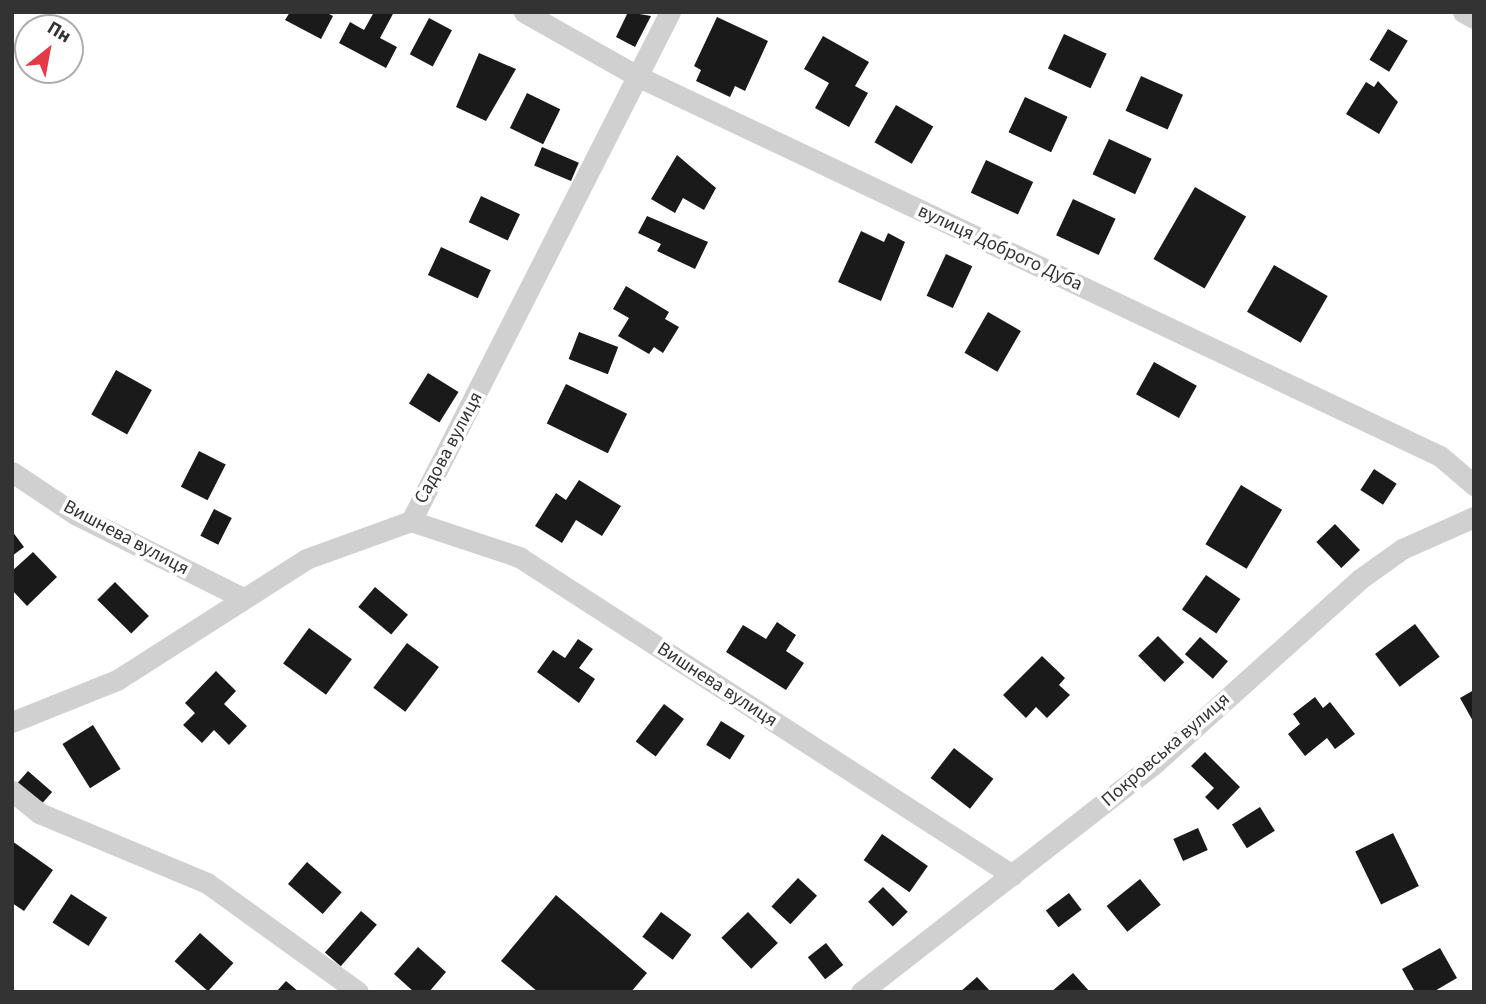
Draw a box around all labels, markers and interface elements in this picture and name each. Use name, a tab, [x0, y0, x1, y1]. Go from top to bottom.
north arrow	[14, 14, 84, 84]
text: Пн	[42, 15, 76, 50]
street label: вулиця Доброго Дуба	[914, 200, 1086, 296]
street label: Садова вулиця	[410, 388, 488, 508]
street label: Вишнева вулиця	[59, 495, 193, 581]
street label: Вишнева вулиця	[653, 638, 781, 732]
street label: Покровська вулиця	[1097, 688, 1235, 812]

